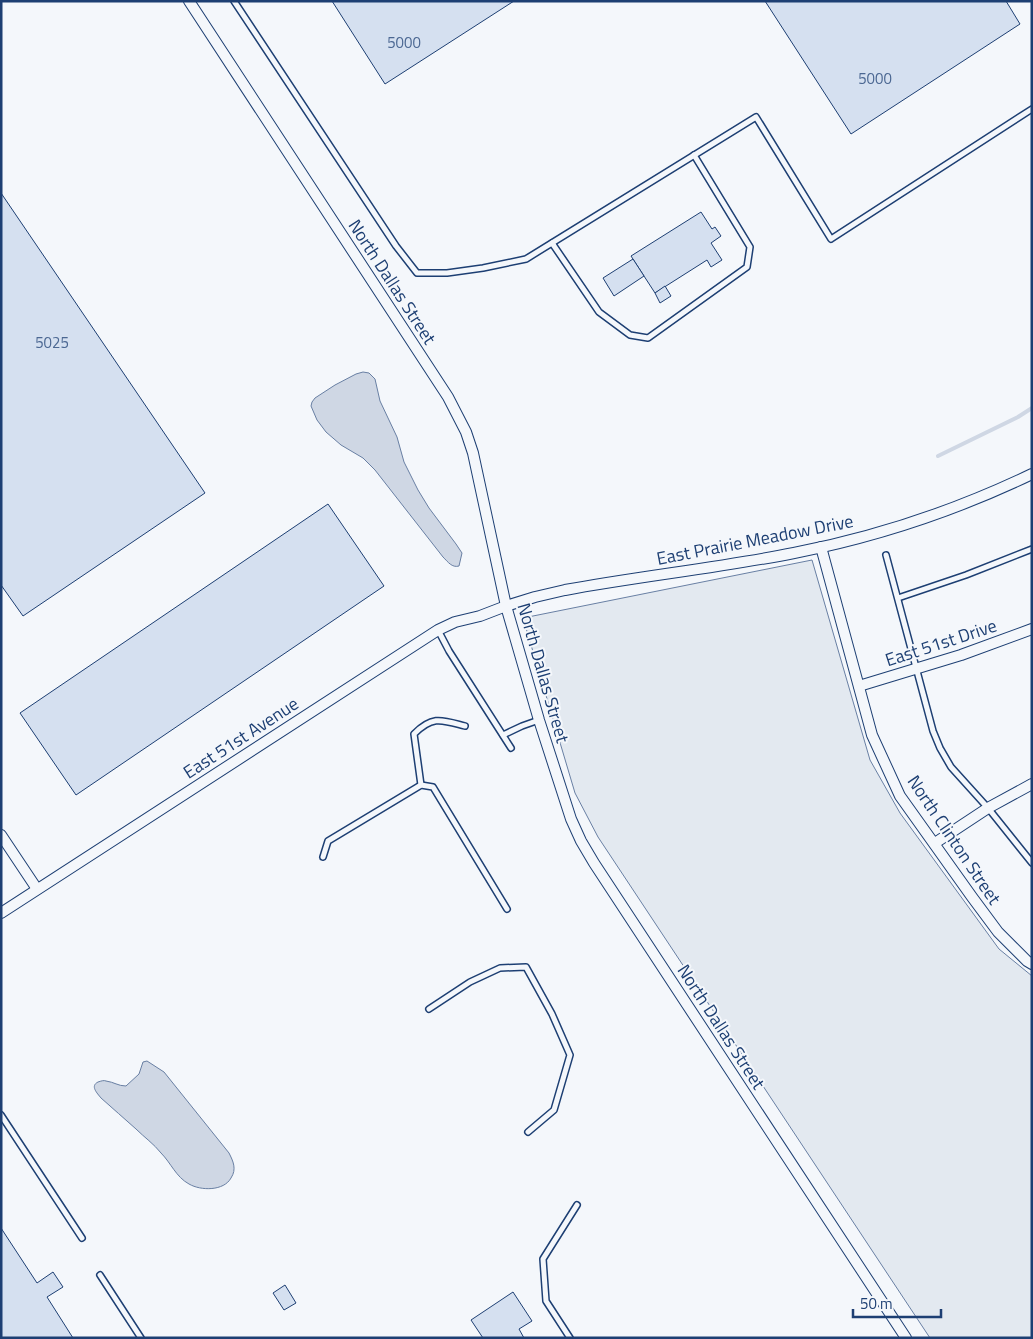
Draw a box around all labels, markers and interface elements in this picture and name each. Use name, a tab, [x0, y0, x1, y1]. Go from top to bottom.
house number: 5000	[387, 31, 421, 54]
house number: 5000	[858, 67, 892, 90]
street label: North Dallas Street	[342, 214, 443, 350]
house number: 5025	[35, 331, 69, 354]
street label: East Prairie Meadow Drive	[654, 507, 856, 572]
street label: North Dallas Street	[511, 600, 577, 747]
street label: East 51st Drive	[882, 612, 1000, 673]
street label: East 51st Avenue	[178, 690, 304, 785]
street label: North Clinton Street	[901, 770, 1008, 910]
street label: North Dallas Street	[671, 959, 772, 1095]
scale bar	[853, 1286, 940, 1318]
text: 50 m	[860, 1292, 893, 1315]

